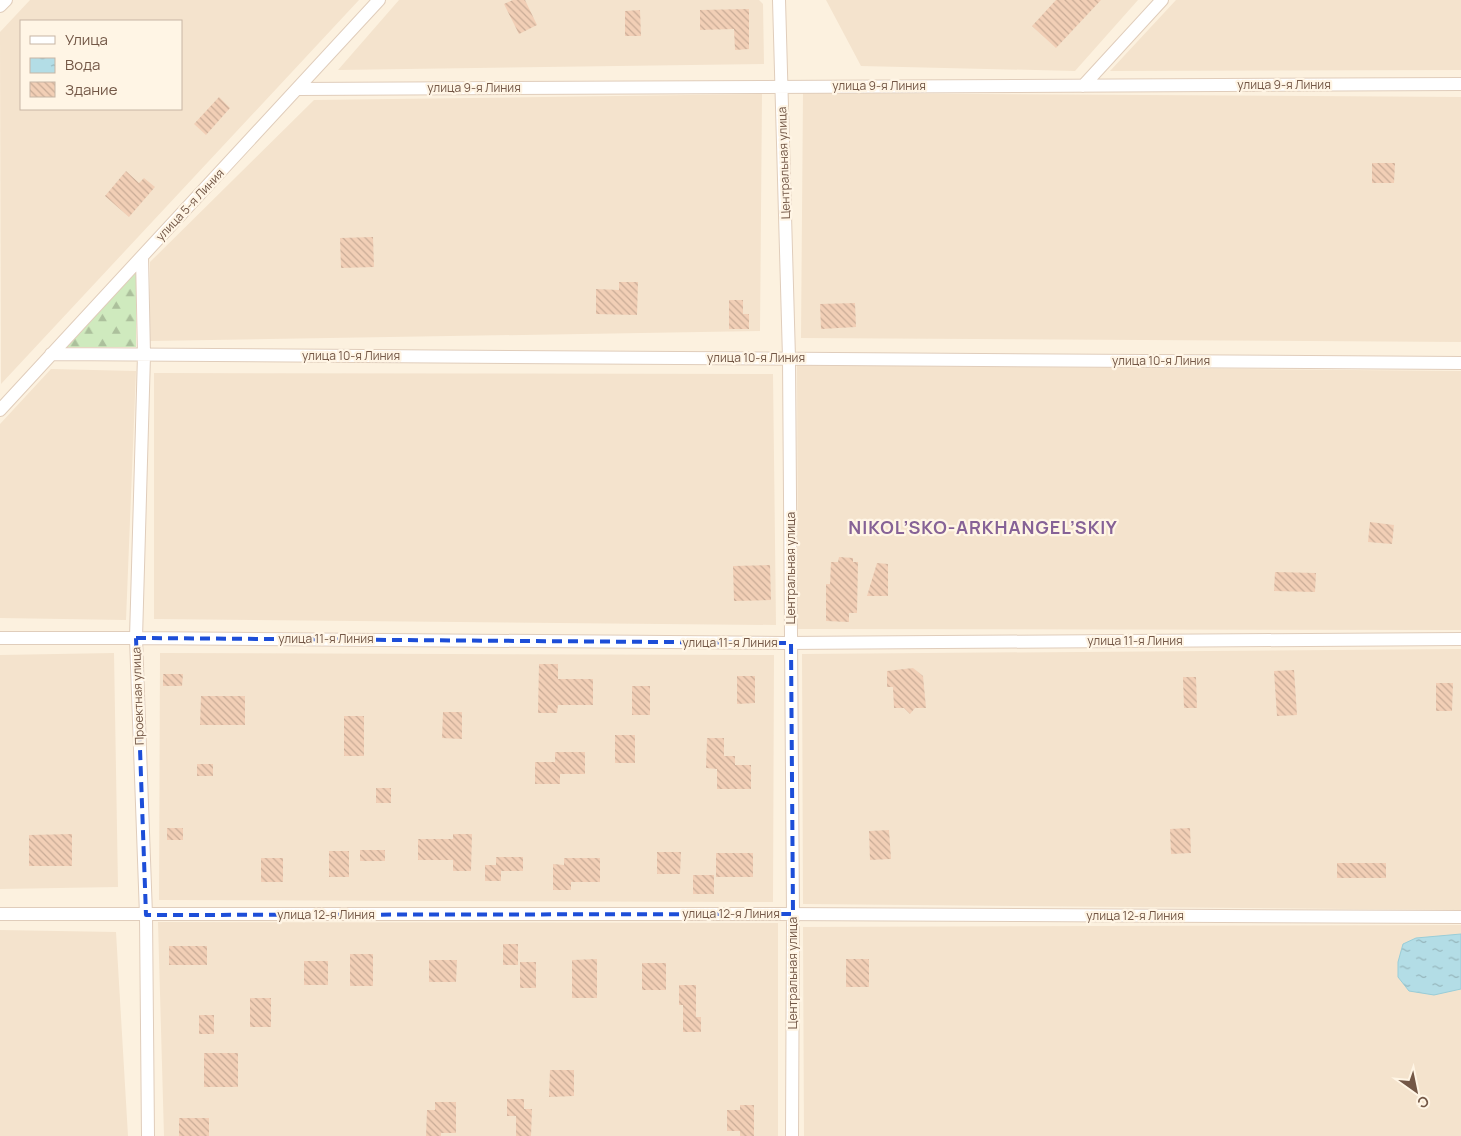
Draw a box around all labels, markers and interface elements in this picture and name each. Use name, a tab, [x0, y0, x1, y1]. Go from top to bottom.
legend	[20, 20, 182, 110]
text: Улица	[65, 29, 108, 50]
text: Вода	[65, 54, 100, 75]
street label: улица 9-я Линия	[1237, 76, 1331, 93]
street label: улица 9-я Линия	[832, 77, 926, 94]
text: Здание	[65, 79, 118, 100]
street label: улица 9-я Линия	[427, 79, 521, 96]
street label: Центральная улица	[773, 107, 794, 219]
street label: улица 5-я Линия	[152, 165, 228, 244]
street label: улица 10-я Линия	[302, 347, 400, 364]
street label: улица 10-я Линия	[707, 349, 805, 366]
street label: улица 10-я Линия	[1112, 352, 1210, 369]
street label: Центральная улица	[782, 512, 799, 624]
district label: NIKOL’SKO-ARKHANGEL’SKIY	[848, 515, 1118, 539]
street label: улица 11-я Линия	[278, 630, 374, 647]
street label: улица 11-я Линия	[1087, 632, 1183, 649]
street label: улица 11-я Линия	[682, 634, 778, 651]
street label: Проектная улица	[127, 647, 148, 745]
street label: улица 12-я Линия	[682, 905, 780, 922]
street label: улица 12-я Линия	[277, 906, 375, 923]
street label: улица 12-я Линия	[1086, 907, 1184, 924]
street label: Центральная улица	[784, 917, 801, 1029]
north arrow	[1391, 1066, 1441, 1116]
text: С	[1414, 1092, 1433, 1113]

